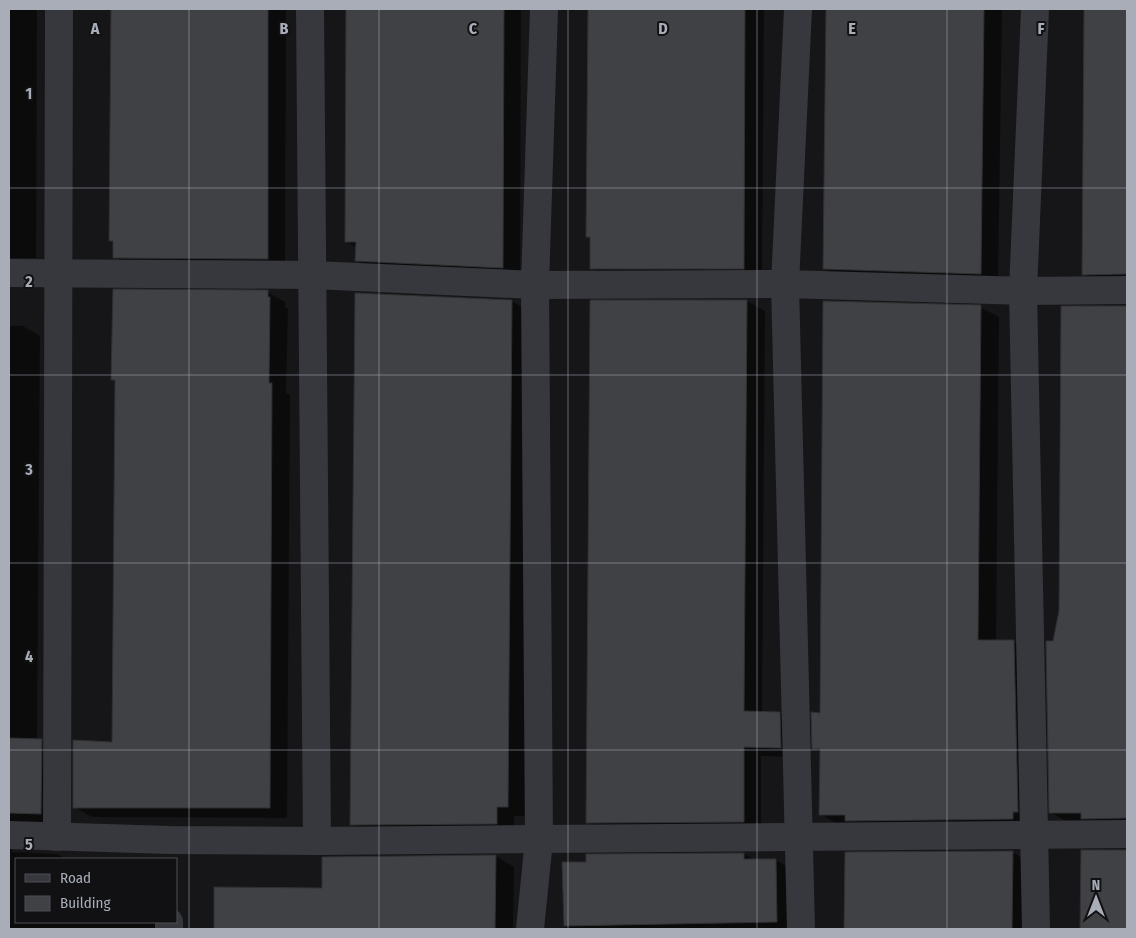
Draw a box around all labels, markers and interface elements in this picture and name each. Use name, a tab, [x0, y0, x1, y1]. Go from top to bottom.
text: A	[90, 19, 100, 38]
text: B	[280, 19, 289, 38]
text: C	[469, 19, 478, 38]
text: D	[658, 19, 668, 38]
text: E	[848, 19, 856, 38]
text: F	[1037, 19, 1045, 38]
text: 1	[26, 84, 32, 103]
text: 2	[24, 272, 33, 291]
text: 3	[24, 460, 33, 479]
text: 4	[25, 647, 33, 666]
text: 5	[25, 835, 33, 854]
legend	[15, 858, 178, 923]
text: Road	[60, 869, 91, 887]
north arrow	[1071, 873, 1121, 923]
text: N	[1092, 877, 1100, 894]
text: Building	[60, 894, 111, 912]

